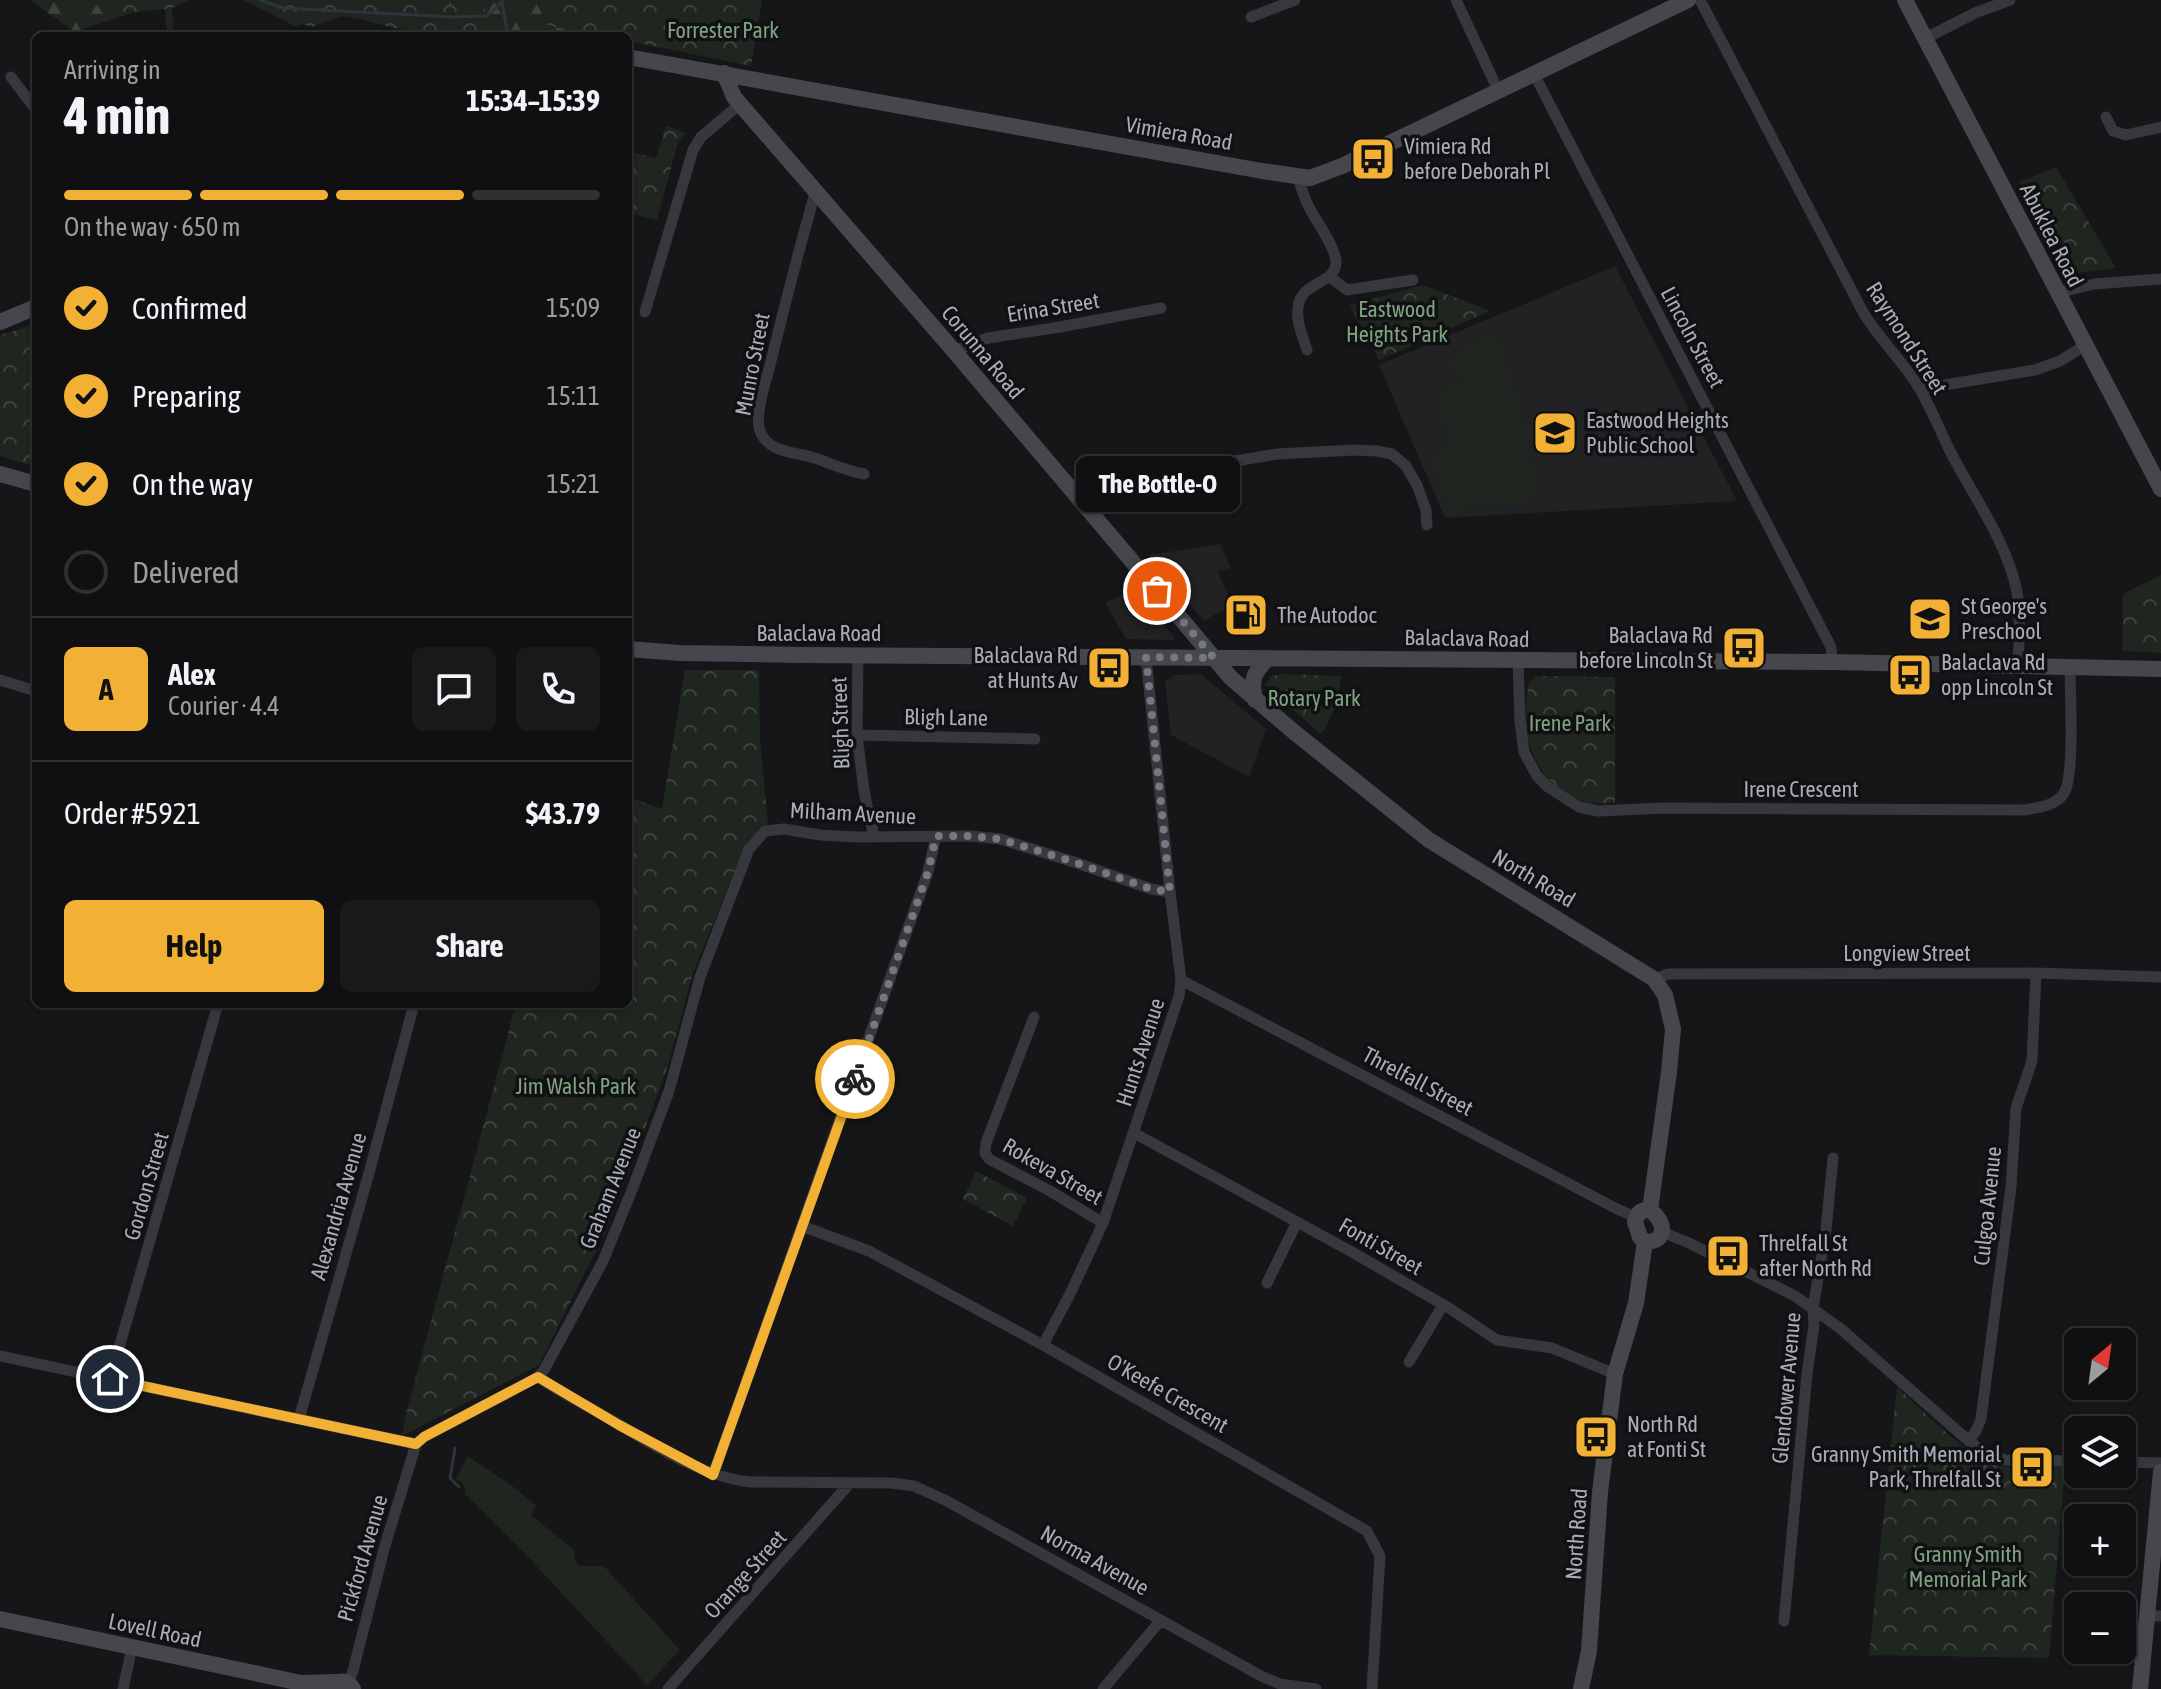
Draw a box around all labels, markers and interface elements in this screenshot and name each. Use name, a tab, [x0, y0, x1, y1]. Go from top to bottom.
park label: Forrester Park	[667, 17, 779, 43]
text: Arriving in	[64, 55, 161, 85]
text: 15:34–15:39	[466, 83, 600, 117]
text: 4 min	[64, 85, 170, 145]
street label: Vimiera Road	[1124, 111, 1234, 155]
place label: Vimiera Rd before Deborah Pl	[1404, 133, 1550, 184]
bus stop icon: Vimiera Rd before Deborah Pl	[1349, 135, 1397, 183]
street label: Abuklea Road	[2015, 179, 2089, 291]
text: On the way · 650 m	[64, 212, 241, 242]
street label: Raymond Street	[1861, 277, 1953, 399]
street label: Lincoln Street	[1656, 282, 1730, 392]
icon: check	[64, 286, 108, 330]
street label: Erina Street	[1005, 287, 1101, 327]
text: Confirmed	[132, 291, 247, 325]
text: 15:09	[546, 293, 600, 323]
park label: Eastwood Heights Park	[1346, 296, 1448, 347]
street label: Corunna Road	[936, 300, 1030, 404]
street label: Munro Street	[729, 310, 775, 418]
icon: check	[64, 374, 108, 418]
text: Preparing	[132, 379, 241, 413]
text: 15:11	[546, 381, 600, 411]
place label: Eastwood Heights Public School	[1586, 407, 1729, 458]
school or university icon: Eastwood Heights Public School	[1531, 409, 1579, 457]
callout: The Bottle-O	[1075, 455, 1239, 511]
icon: check	[64, 462, 108, 506]
text: On the way	[132, 467, 253, 501]
text: 15:21	[546, 469, 600, 499]
text: The Bottle-O	[1099, 469, 1217, 499]
text: Delivered	[132, 555, 240, 589]
pin	[1123, 557, 1191, 625]
icon: bag	[1135, 569, 1179, 613]
fuel station icon: The Autodoc	[1222, 591, 1270, 639]
place label: St George's Preschool	[1961, 593, 2047, 644]
school or university icon: St George's Preschool	[1906, 595, 1954, 643]
place label: The Autodoc	[1277, 602, 1378, 628]
street label: Balaclava Road	[756, 620, 882, 646]
place label: Balaclava Rd before Lincoln St	[1579, 622, 1713, 673]
street label: Balaclava Road	[1404, 624, 1530, 652]
bus stop icon: Balaclava Rd before Lincoln St	[1720, 624, 1768, 672]
place label: Balaclava Rd at Hunts Av	[974, 642, 1078, 693]
bus stop icon: Balaclava Rd at Hunts Av	[1085, 644, 1133, 692]
button: chat	[412, 647, 496, 731]
button: phone	[516, 647, 600, 731]
place label: Balaclava Rd opp Lincoln St	[1941, 649, 2053, 700]
bus stop icon: Balaclava Rd opp Lincoln St	[1886, 651, 1934, 699]
text: Alex	[168, 657, 216, 691]
text: A	[99, 672, 113, 706]
street label: Bligh Street	[825, 676, 855, 770]
park label: Rotary Park	[1267, 685, 1361, 711]
text: Courier · 4.4	[168, 691, 279, 721]
street label: Bligh Lane	[904, 703, 988, 731]
park label: Irene Park	[1529, 710, 1612, 736]
street label: Irene Crescent	[1743, 776, 1859, 802]
text: Order #5921	[64, 796, 201, 830]
text: $43.79	[526, 796, 600, 830]
street label: Milham Avenue	[789, 797, 917, 829]
street label: North Road	[1488, 843, 1580, 913]
button: Help	[64, 900, 324, 992]
button: Share	[340, 900, 600, 992]
street label: Longview Street	[1843, 940, 1971, 966]
street label: Hunts Avenue	[1110, 995, 1170, 1109]
courier	[815, 1039, 895, 1119]
street label: Threlfall Street	[1358, 1041, 1478, 1121]
icon: bike	[833, 1057, 877, 1101]
park label: Jim Walsh Park	[516, 1073, 637, 1099]
street label: Graham Avenue	[574, 1124, 646, 1252]
street label: Gordon Street	[118, 1129, 174, 1243]
street label: Alexandria Avenue	[305, 1129, 371, 1283]
street label: Rokeva Street	[999, 1132, 1107, 1210]
street label: Culgoa Avenue	[1968, 1145, 2006, 1267]
street label: Fonti Street	[1335, 1212, 1427, 1280]
place label: Threlfall St after North Rd	[1759, 1230, 1872, 1281]
bus stop icon: Threlfall St after North Rd	[1704, 1232, 1752, 1280]
street label: Glendower Avenue	[1766, 1311, 1806, 1465]
north arrow	[2064, 1328, 2136, 1400]
map controls	[2064, 1328, 2136, 1664]
pin	[76, 1345, 144, 1413]
street label: O'Keefe Crescent	[1103, 1348, 1233, 1438]
icon: home	[88, 1357, 132, 1401]
place label: North Rd at Fonti St	[1627, 1411, 1706, 1462]
bus stop icon: North Rd at Fonti St	[1572, 1413, 1620, 1461]
button: layers	[2064, 1416, 2136, 1488]
place label: Granny Smith Memorial Park, Threlfall St	[1811, 1441, 2001, 1492]
bus stop icon: Granny Smith Memorial Park, Threlfall St	[2008, 1443, 2056, 1491]
street label: North Road	[1560, 1487, 1592, 1581]
street label: Pickford Avenue	[332, 1492, 392, 1624]
button: +	[2064, 1504, 2136, 1576]
street label: Norma Avenue	[1036, 1520, 1154, 1600]
street label: Orange Street	[699, 1524, 791, 1624]
park label: Granny Smith Memorial Park	[1909, 1541, 2027, 1592]
button: −	[2064, 1592, 2136, 1664]
street label: Lovell Road	[106, 1607, 204, 1653]

